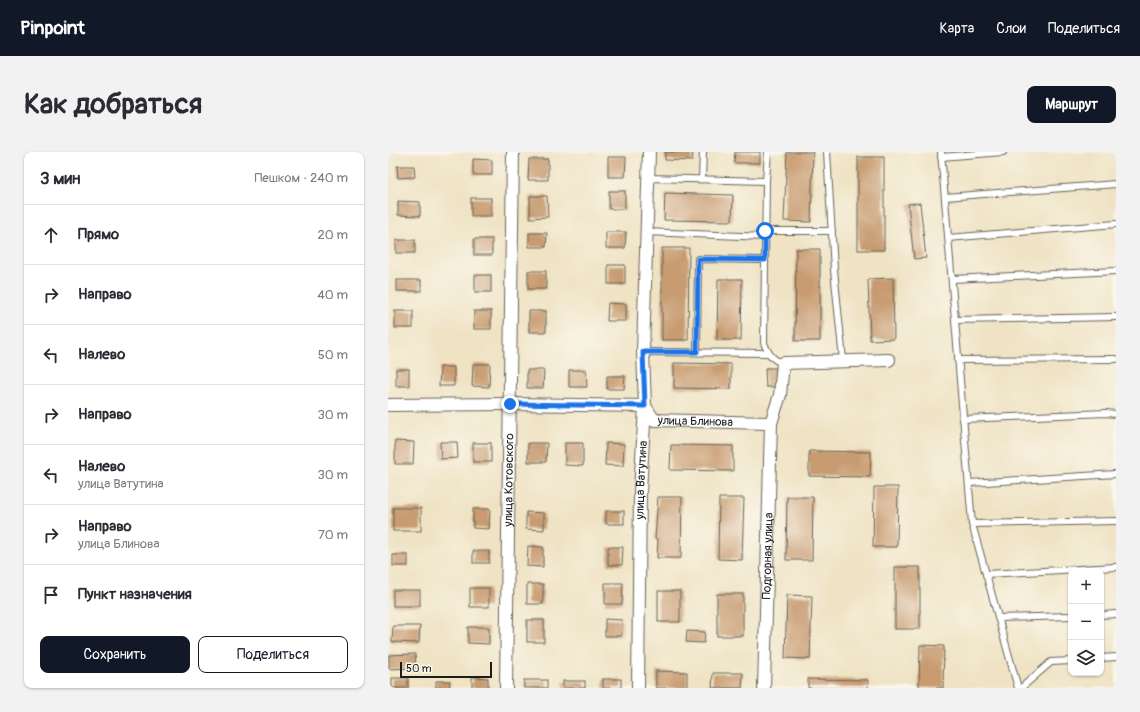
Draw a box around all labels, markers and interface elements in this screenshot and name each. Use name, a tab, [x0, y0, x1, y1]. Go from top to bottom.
text: Pinpoint	[20, 16, 85, 40]
text: Карта	[940, 20, 974, 37]
text: Слои	[996, 20, 1026, 37]
text: Поделиться	[1048, 20, 1120, 37]
button: Маршрут	[1027, 86, 1116, 123]
text: Как добраться	[24, 87, 202, 122]
text: 3 мин	[40, 168, 80, 189]
text: Пешком · 240 m	[254, 170, 348, 186]
route start	[756, 222, 774, 240]
icon: ahead	[40, 224, 62, 246]
text: Прямо	[78, 225, 119, 244]
text: 20 m	[317, 227, 348, 243]
icon: right	[40, 284, 62, 306]
text: Направо	[78, 285, 132, 304]
text: 40 m	[317, 287, 348, 303]
icon: left	[40, 344, 62, 366]
text: Налево	[78, 345, 125, 364]
text: 50 m	[318, 347, 348, 363]
route end	[501, 395, 519, 413]
icon: right	[40, 404, 62, 426]
text: Направо	[78, 405, 132, 424]
text: 30 m	[318, 407, 348, 423]
street label: улица Блинова	[656, 413, 734, 430]
street label: улица Котовского	[501, 433, 517, 528]
street label: улица Ватутина	[632, 440, 650, 521]
text: Налево	[78, 457, 125, 476]
icon: left	[40, 464, 62, 486]
text: 30 m	[318, 467, 348, 483]
text: улица Ватутина	[78, 476, 164, 492]
street label: Подгорная улица	[759, 512, 776, 600]
text: Направо	[78, 517, 132, 536]
icon: right	[40, 524, 62, 546]
text: 70 m	[318, 527, 348, 543]
text: улица Блинова	[78, 536, 160, 552]
map controls	[1068, 568, 1104, 676]
button: +	[1068, 568, 1104, 604]
icon: arrive	[40, 584, 62, 606]
text: Пункт назначения	[78, 585, 192, 604]
button: −	[1068, 604, 1104, 640]
button: Сохранить	[40, 636, 190, 673]
button: Поделиться	[198, 636, 348, 673]
button: layers	[1068, 640, 1104, 676]
scale bar	[400, 660, 492, 679]
text: 50 m	[406, 662, 432, 675]

